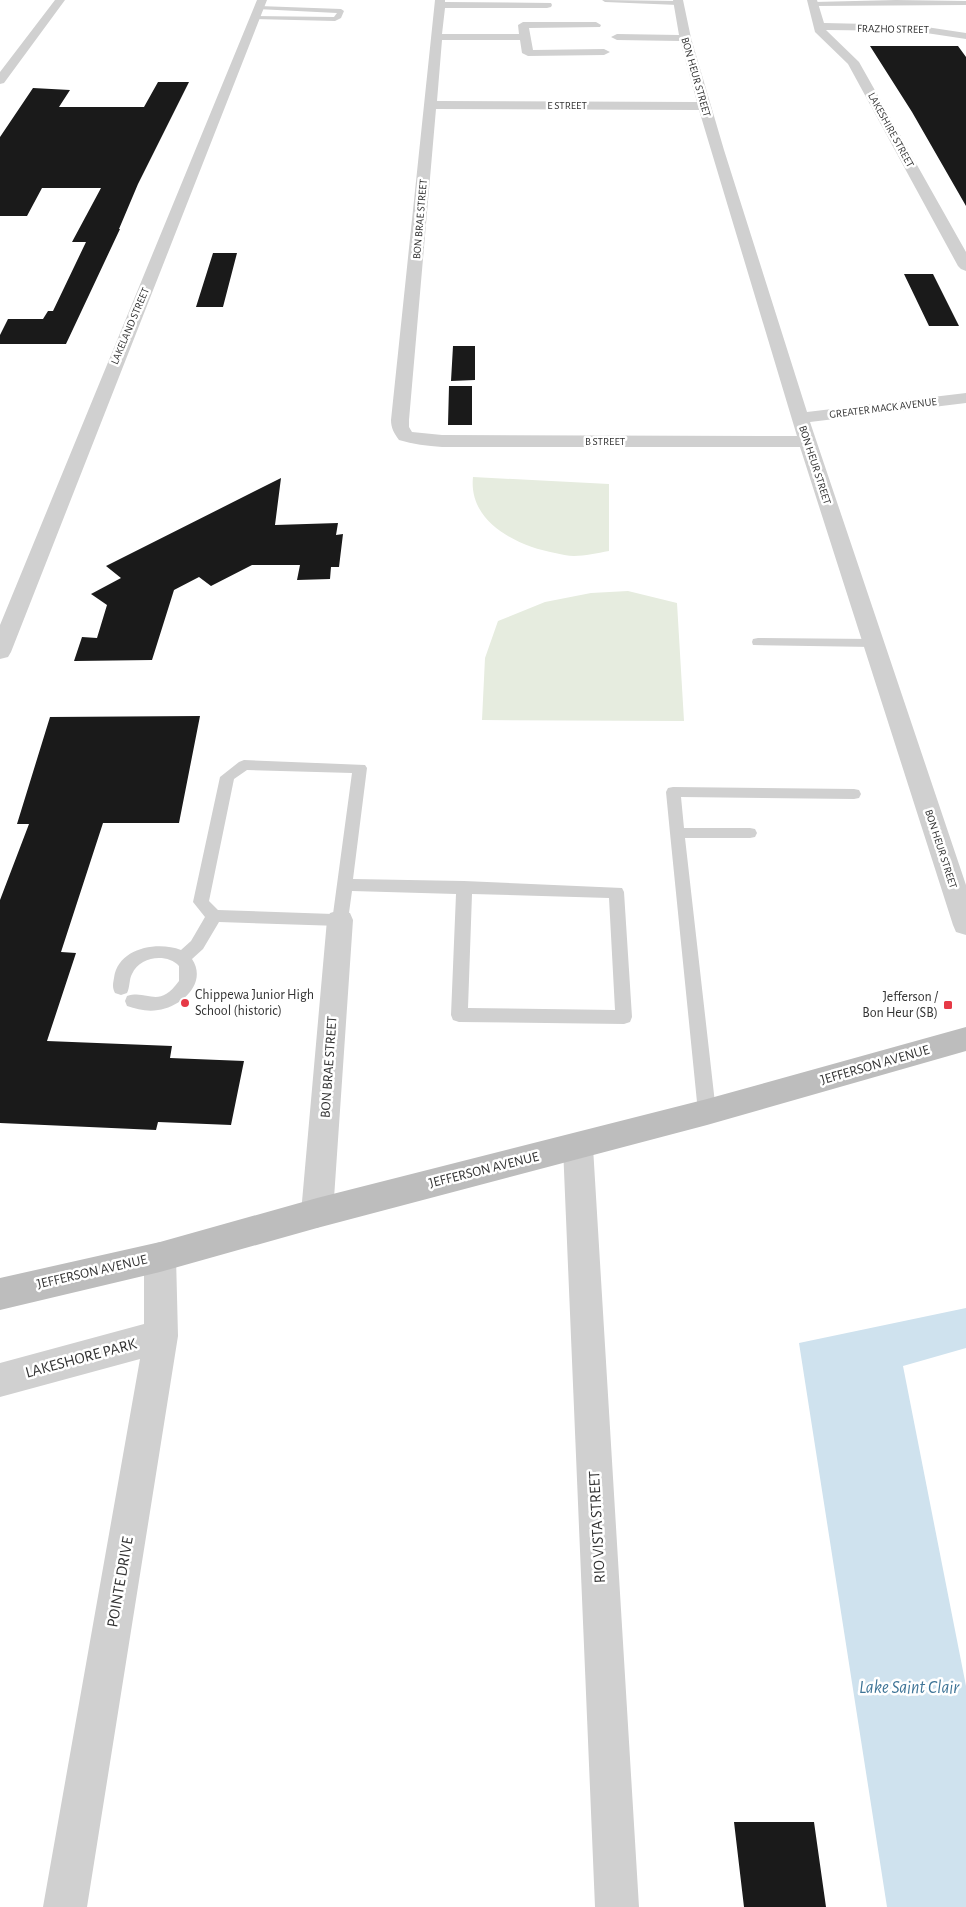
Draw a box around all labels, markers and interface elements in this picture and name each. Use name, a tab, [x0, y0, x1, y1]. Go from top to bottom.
street label: FRAZHO STREET	[857, 23, 930, 35]
street label: BON HEUR STREET	[679, 36, 713, 119]
street label: LAKESHIRE STREET	[866, 91, 916, 170]
street label: E STREET	[547, 100, 587, 111]
street label: BON BRAE STREET	[411, 178, 429, 259]
street label: LAKELAND STREET	[109, 285, 151, 366]
street label: GREATER MACK AVENUE	[829, 396, 938, 420]
street label: BON HEUR STREET	[797, 424, 833, 506]
street label: B STREET	[585, 436, 626, 447]
street label: BON HEUR STREET	[923, 808, 959, 890]
place label: Chippewa Junior High School (historic)	[195, 988, 314, 1018]
place label: Jefferson / Bon Heur (SB)	[862, 990, 939, 1020]
marker: Chippewa Junior High School (historic)	[179, 997, 191, 1009]
marker: Jefferson / Bon Heur (SB)	[942, 999, 954, 1011]
street label: BON BRAE STREET	[318, 1015, 340, 1118]
street label: JEFFERSON AVENUE	[819, 1043, 931, 1087]
street label: JEFFERSON AVENUE	[428, 1150, 541, 1190]
street label: JEFFERSON AVENUE	[36, 1252, 149, 1291]
street label: LAKESHORE PARK	[24, 1335, 139, 1381]
street label: RIO VISTA STREET	[586, 1470, 608, 1584]
street label: POINTE DRIVE	[104, 1535, 136, 1629]
water label: Lake Saint Clair	[859, 1679, 960, 1697]

